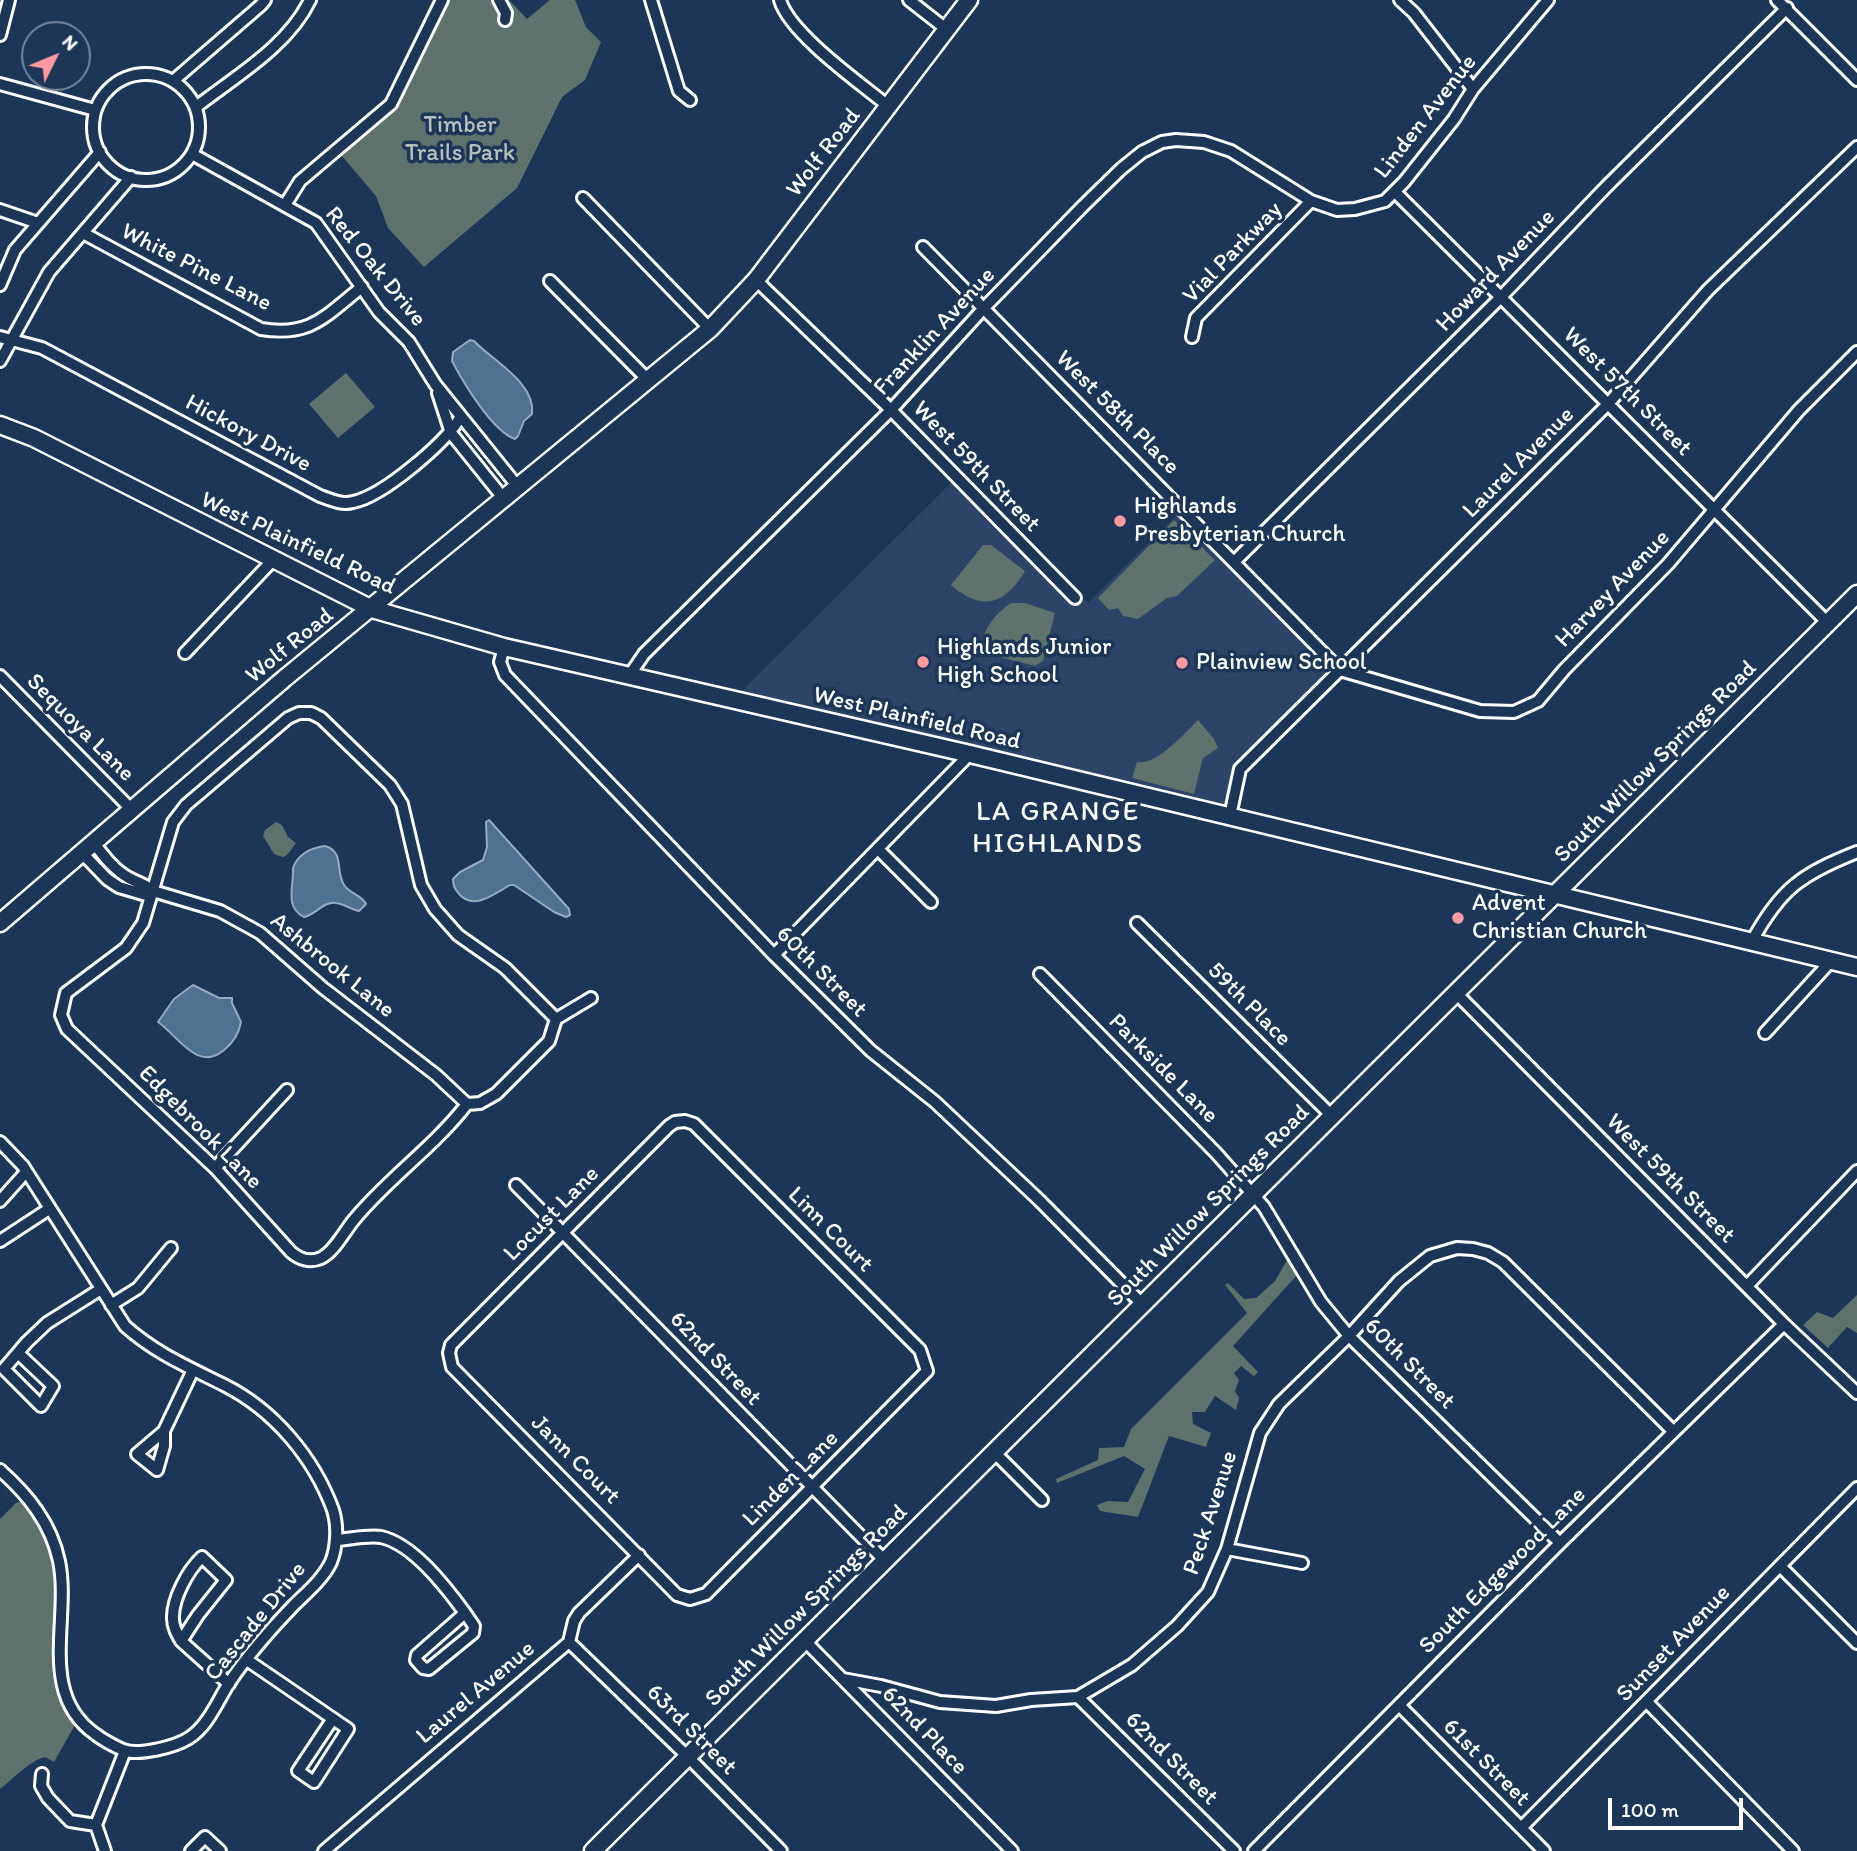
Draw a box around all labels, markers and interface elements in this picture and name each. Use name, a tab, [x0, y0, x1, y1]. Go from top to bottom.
north arrow	[21, 21, 91, 91]
text: N	[57, 30, 83, 55]
street label: Linden Avenue	[1368, 49, 1484, 185]
street label: Wolf Road	[780, 103, 868, 203]
park label: Timber Trails Park	[405, 112, 515, 168]
street label: Vial Parkway	[1177, 196, 1289, 310]
street label: Red Oak Drive	[318, 201, 432, 333]
street label: Howard Avenue	[1430, 204, 1562, 338]
street label: White Pine Lane	[116, 218, 276, 318]
street label: Franklin Avenue	[868, 262, 1002, 402]
street label: West 57th Street	[1556, 321, 1698, 463]
street label: West 58th Place	[1049, 345, 1185, 481]
street label: Hickory Drive	[180, 389, 316, 479]
street label: West 59th Street	[906, 395, 1046, 539]
street label: Laurel Avenue	[1457, 401, 1581, 525]
street label: West Plainfield Road	[196, 486, 400, 602]
place label: Highlands Presbyterian Church	[1134, 493, 1345, 549]
marker: Highlands Presbyterian Church	[1112, 513, 1128, 529]
street label: Harvey Avenue	[1550, 524, 1676, 654]
street label: Wolf Road	[240, 602, 340, 690]
place label: Highlands Junior High School	[937, 634, 1111, 690]
place label: Plainview School	[1196, 649, 1367, 677]
marker: Highlands Junior High School	[915, 654, 931, 670]
marker: Plainview School	[1174, 655, 1190, 671]
street label: South Willow Springs Road	[1549, 655, 1763, 869]
street label: Sequoya Lane	[20, 668, 140, 788]
street label: West Plainfield Road	[810, 681, 1024, 757]
district label: LA GRANGE HIGHLANDS	[973, 796, 1143, 862]
place label: Advent Christian Church	[1472, 890, 1647, 946]
street label: Ashbrook Lane	[264, 907, 400, 1025]
marker: Advent Christian Church	[1450, 910, 1466, 926]
street label: 60th Street	[769, 920, 873, 1024]
street label: 59th Place	[1201, 957, 1297, 1053]
street label: Parkside Lane	[1102, 1008, 1224, 1130]
street label: Edgebrook Lane	[132, 1060, 268, 1196]
street label: South Willow Springs Road	[1102, 1099, 1316, 1313]
street label: West 59th Street	[1599, 1108, 1741, 1250]
street label: Locust Lane	[498, 1160, 606, 1268]
street label: Linn Court	[781, 1181, 879, 1279]
street label: 62nd Street	[663, 1306, 767, 1412]
street label: 60th Street	[1357, 1312, 1461, 1416]
street label: Jann Court	[524, 1409, 626, 1511]
street label: Linden Lane	[737, 1425, 845, 1533]
street label: Peck Avenue	[1177, 1448, 1245, 1578]
street label: South Edgewood Lane	[1413, 1481, 1593, 1661]
street label: South Willow Springs Road	[700, 1499, 914, 1713]
street label: Cascade Drive	[199, 1556, 313, 1688]
street label: Sunset Avenue	[1611, 1579, 1737, 1709]
street label: Laurel Avenue	[411, 1635, 541, 1751]
street label: 63rd Street	[639, 1678, 743, 1782]
street label: 62nd Place	[875, 1681, 973, 1781]
street label: 62nd Street	[1118, 1706, 1224, 1812]
street label: 61st Street	[1436, 1713, 1536, 1813]
scale bar	[1612, 1784, 1747, 1828]
text: 100 m	[1621, 1797, 1679, 1822]

